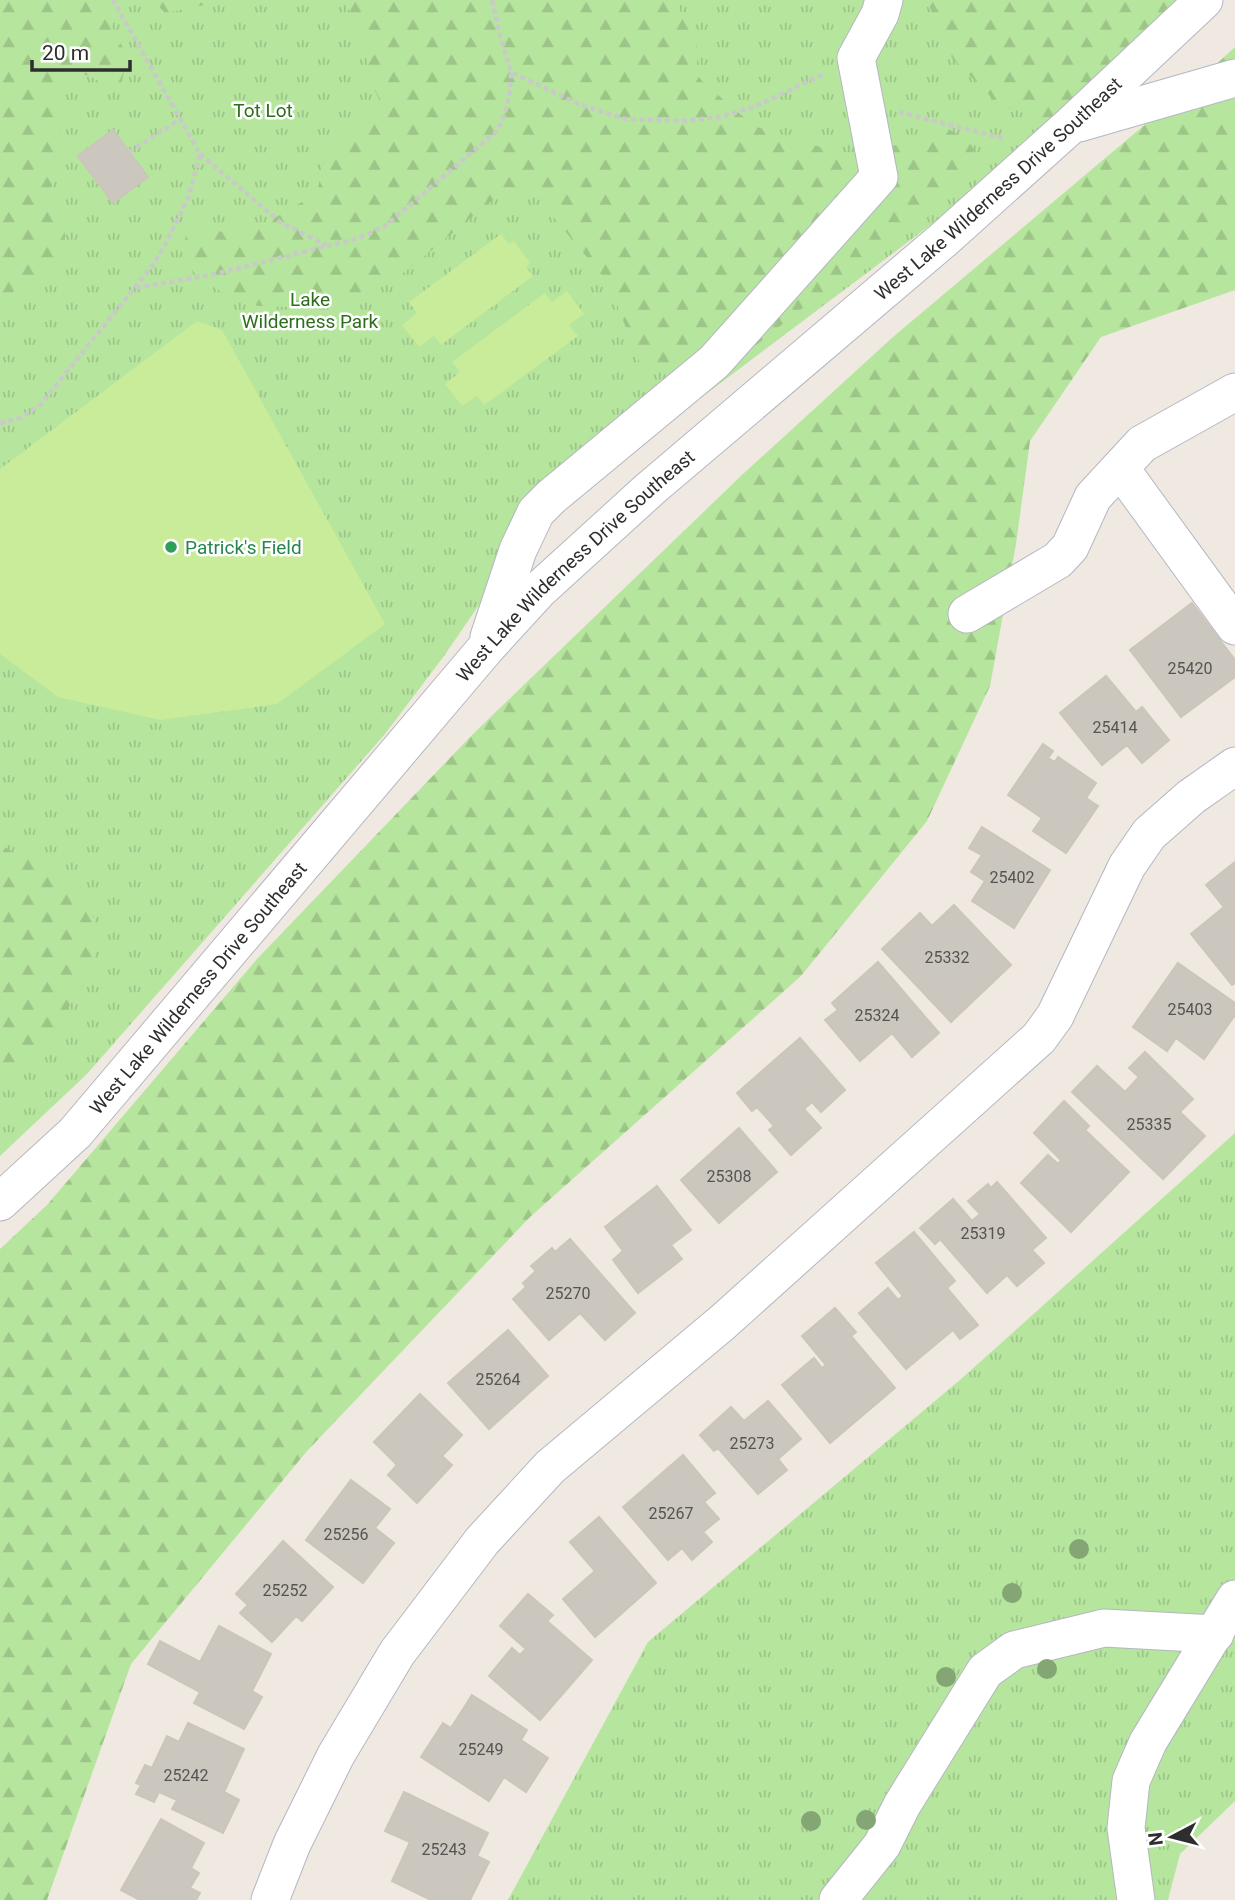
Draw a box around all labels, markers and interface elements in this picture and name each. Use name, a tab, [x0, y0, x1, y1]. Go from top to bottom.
scale bar	[32, 28, 130, 72]
text: 20 m	[42, 41, 89, 65]
street label: West Lake Wilderness Drive Southeast	[870, 72, 1127, 305]
park label: Tot Lot	[233, 99, 293, 122]
park label: Lake Wilderness Park	[242, 288, 379, 333]
street label: West Lake Wilderness Drive Southeast	[451, 445, 699, 687]
place label: Patrick's Field	[185, 536, 302, 559]
marker: Patrick's Field	[163, 539, 179, 555]
house number: 25420	[1168, 659, 1212, 678]
house number: 25414	[1093, 718, 1137, 737]
street label: West Lake Wilderness Drive Southeast	[85, 857, 312, 1119]
house number: 25402	[990, 868, 1034, 887]
house number: 25332	[925, 948, 969, 967]
house number: 25403	[1168, 1000, 1212, 1019]
house number: 25324	[855, 1006, 899, 1025]
house number: 25335	[1127, 1115, 1171, 1134]
house number: 25308	[707, 1167, 751, 1186]
house number: 25319	[961, 1224, 1005, 1243]
house number: 25270	[546, 1284, 590, 1303]
house number: 25264	[476, 1370, 520, 1389]
house number: 25273	[730, 1434, 774, 1453]
house number: 25267	[649, 1504, 693, 1523]
house number: 25256	[324, 1525, 368, 1544]
house number: 25252	[263, 1581, 307, 1600]
house number: 25249	[459, 1740, 503, 1759]
house number: 25242	[164, 1766, 208, 1785]
north arrow	[1137, 1802, 1207, 1872]
text: N	[1143, 1831, 1168, 1847]
house number: 25243	[422, 1840, 466, 1859]

